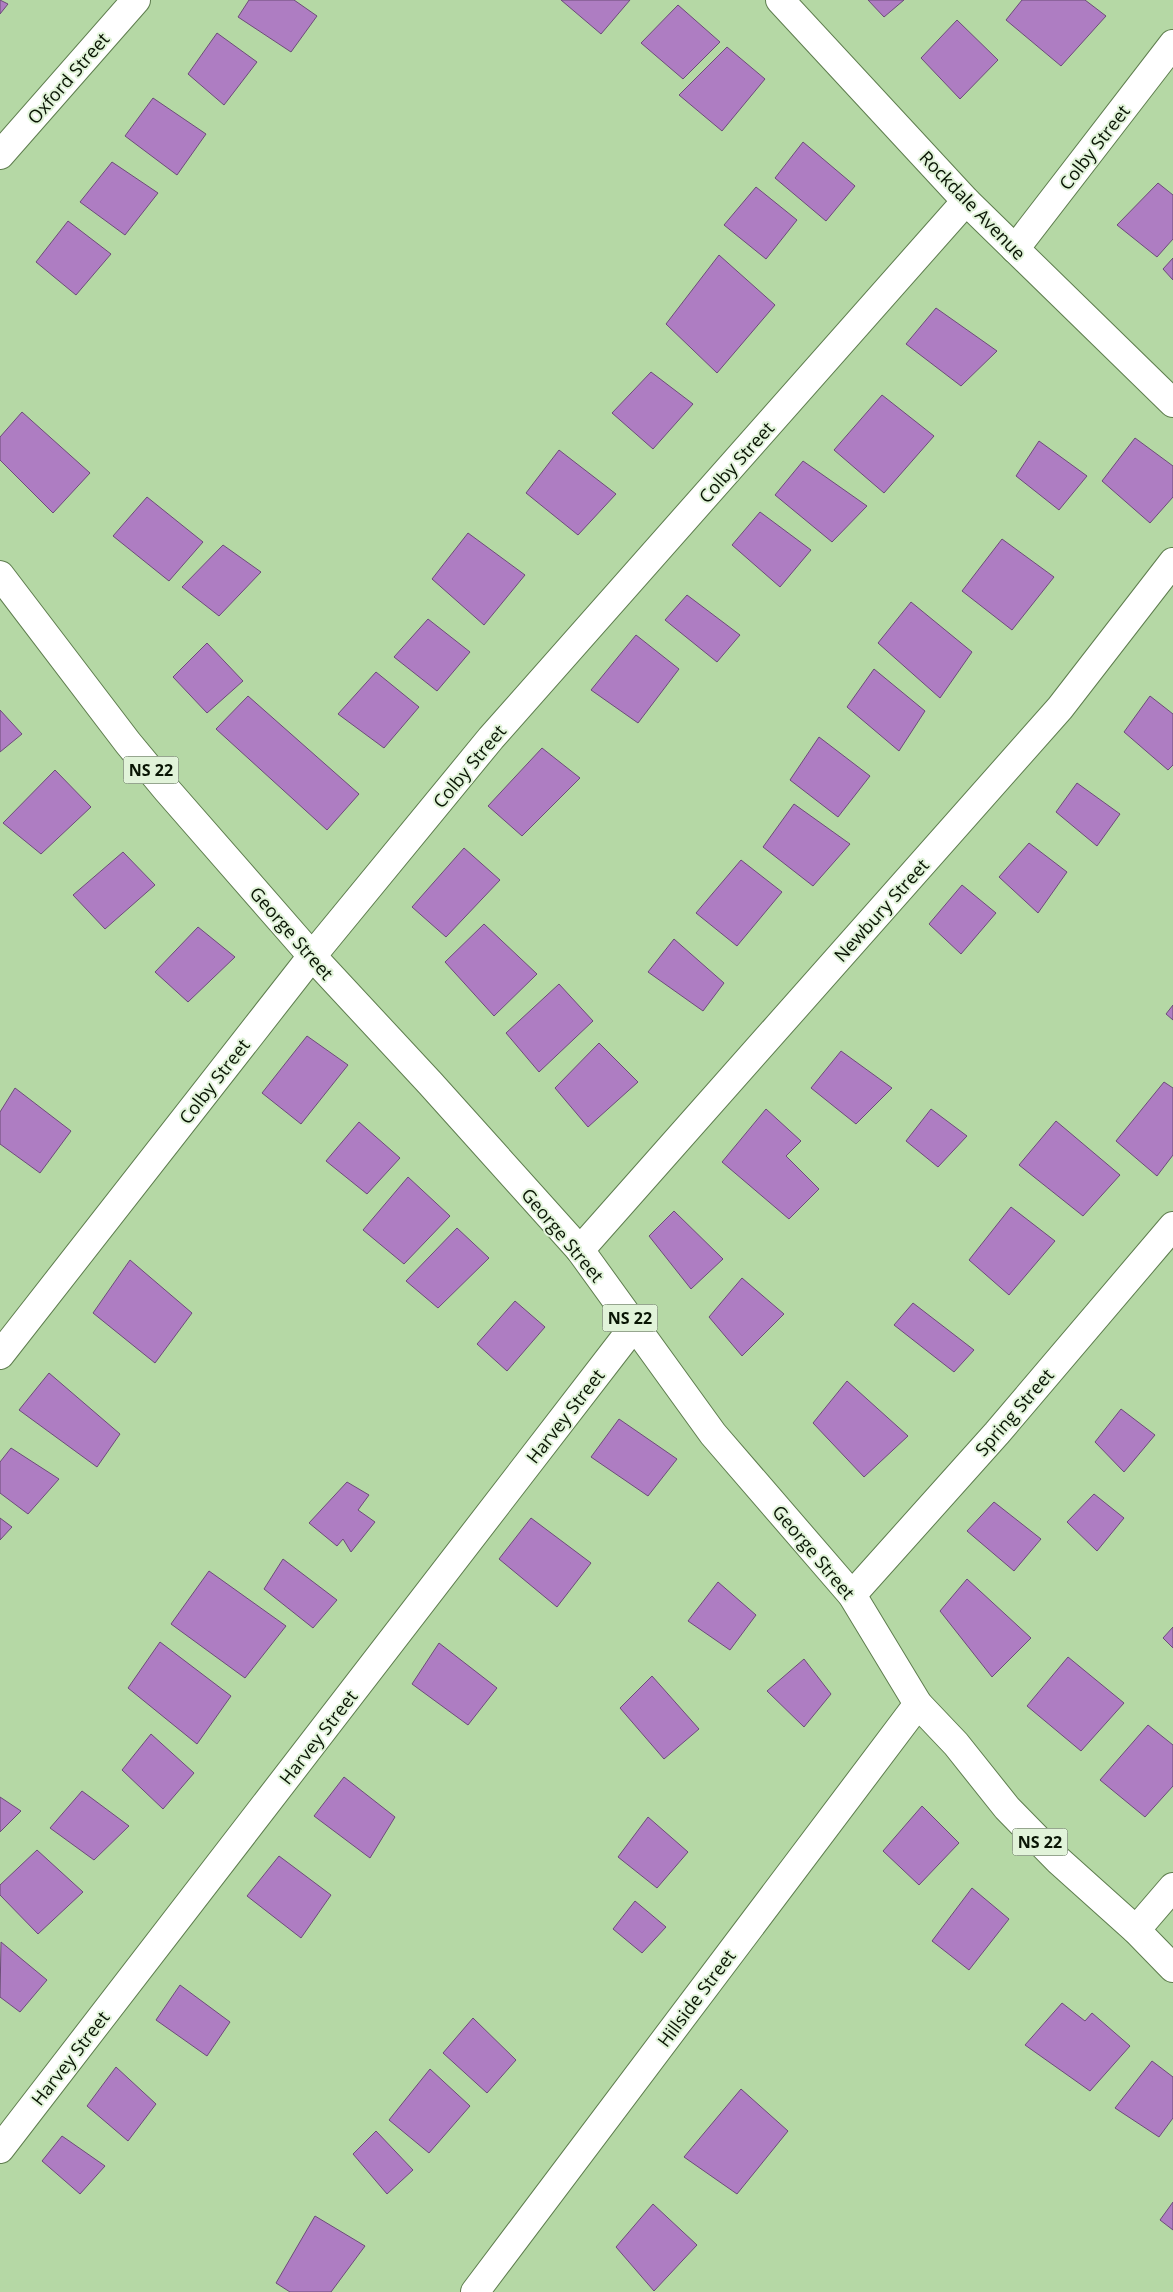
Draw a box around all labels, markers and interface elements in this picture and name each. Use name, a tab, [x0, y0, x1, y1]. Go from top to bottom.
street label: Oxford Street	[22, 27, 114, 129]
street label: Colby Street	[1053, 100, 1135, 194]
street label: Rockdale Avenue	[915, 145, 1031, 265]
street label: Colby Street	[693, 416, 779, 508]
street label: Colby Street	[427, 719, 511, 813]
road number: NS 22	[124, 756, 178, 784]
street label: Newbury Street	[828, 853, 934, 967]
street label: George Street	[245, 881, 339, 985]
street label: Colby Street	[173, 1034, 255, 1128]
street label: George Street	[516, 1183, 610, 1287]
road number: NS 22	[602, 1305, 658, 1332]
street label: Spring Street	[969, 1363, 1059, 1461]
street label: Harvey Street	[521, 1364, 609, 1468]
street label: George Street	[767, 1500, 861, 1604]
street label: Harvey Street	[274, 1685, 362, 1789]
road number: NS 22	[1012, 1828, 1068, 1855]
street label: Hillside Street	[651, 1944, 741, 2052]
street label: Harvey Street	[26, 2006, 114, 2110]

